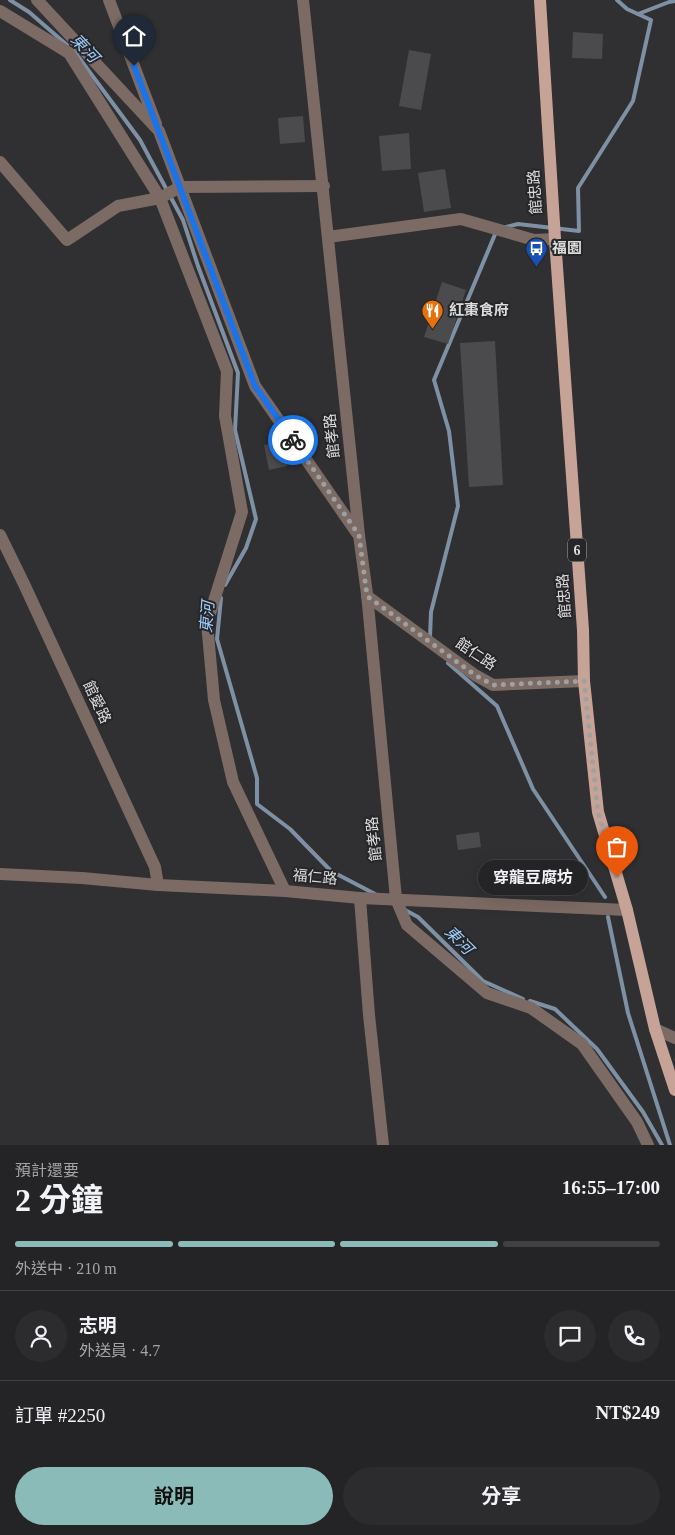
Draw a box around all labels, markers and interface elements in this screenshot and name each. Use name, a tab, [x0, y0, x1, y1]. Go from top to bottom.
pin	[113, 15, 155, 66]
icon: home	[120, 22, 148, 50]
water label: 東河	[68, 30, 104, 68]
street label: 館忠路	[525, 169, 545, 215]
bus stop icon: 福園	[524, 236, 548, 267]
place label: 福園	[552, 240, 582, 256]
restaurant icon: 紅棗食府	[421, 298, 445, 329]
place label: 紅棗食府	[449, 302, 509, 318]
street label: 館孝路	[322, 413, 342, 459]
courier	[268, 415, 318, 465]
icon: bike	[279, 426, 307, 454]
road number: 6	[568, 538, 586, 562]
street label: 館忠路	[554, 573, 574, 619]
water label: 東河	[197, 597, 217, 634]
street label: 館仁路	[453, 635, 499, 673]
street label: 館愛路	[80, 678, 114, 726]
street label: 館孝路	[364, 816, 384, 862]
pin	[596, 826, 638, 877]
icon: bag	[603, 833, 631, 861]
callout: 穿龍豆腐坊	[477, 860, 587, 894]
street label: 福仁路	[292, 867, 338, 887]
text: 穿龍豆腐坊	[493, 869, 573, 886]
water label: 東河	[442, 923, 478, 959]
text: 預計還要	[15, 1162, 79, 1179]
text: 16:55–17:00	[562, 1177, 660, 1198]
text: 2 分鐘	[15, 1182, 103, 1218]
text: 外送中 · 210 m	[15, 1260, 117, 1277]
button: person	[15, 1310, 67, 1362]
button: chat	[544, 1310, 596, 1362]
button: phone	[608, 1310, 660, 1362]
text: 志明	[79, 1315, 117, 1336]
text: 外送員 · 4.7	[79, 1342, 160, 1359]
text: NT$249	[596, 1402, 660, 1423]
text: 訂單 #2250	[15, 1405, 105, 1426]
button: 說明	[15, 1467, 333, 1525]
button: 分享	[343, 1467, 660, 1525]

